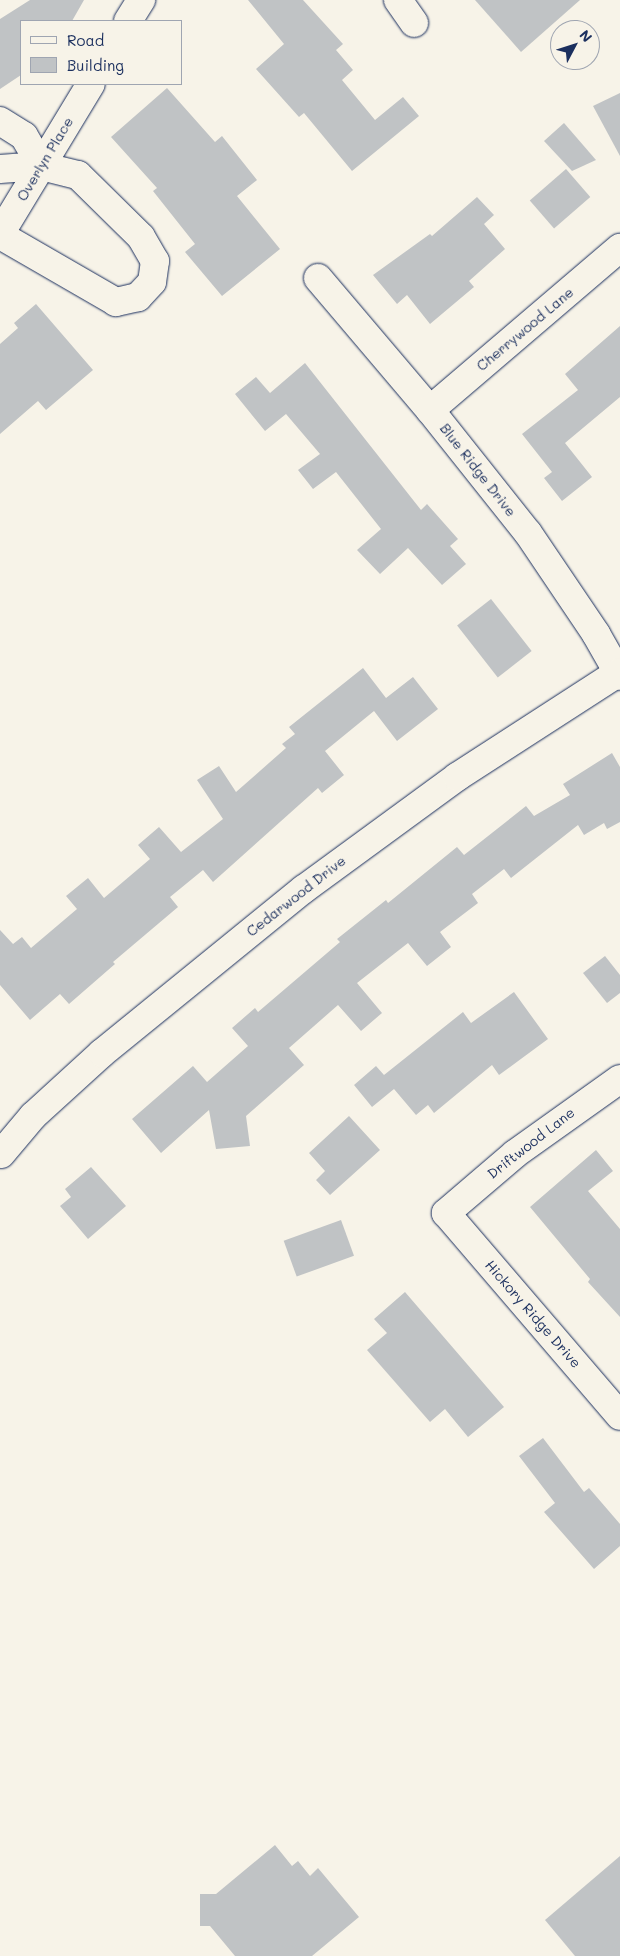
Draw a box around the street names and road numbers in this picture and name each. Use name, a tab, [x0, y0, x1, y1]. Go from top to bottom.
street label: Overlyn Place	[13, 114, 77, 204]
street label: Cherrywood Lane	[473, 284, 577, 374]
street label: Blue Ridge Drive	[436, 420, 520, 520]
street label: Cedarwood Drive	[243, 852, 349, 940]
street label: Driftwood Lane	[484, 1104, 578, 1182]
street label: Hickory Ridge Drive	[482, 1257, 584, 1371]

